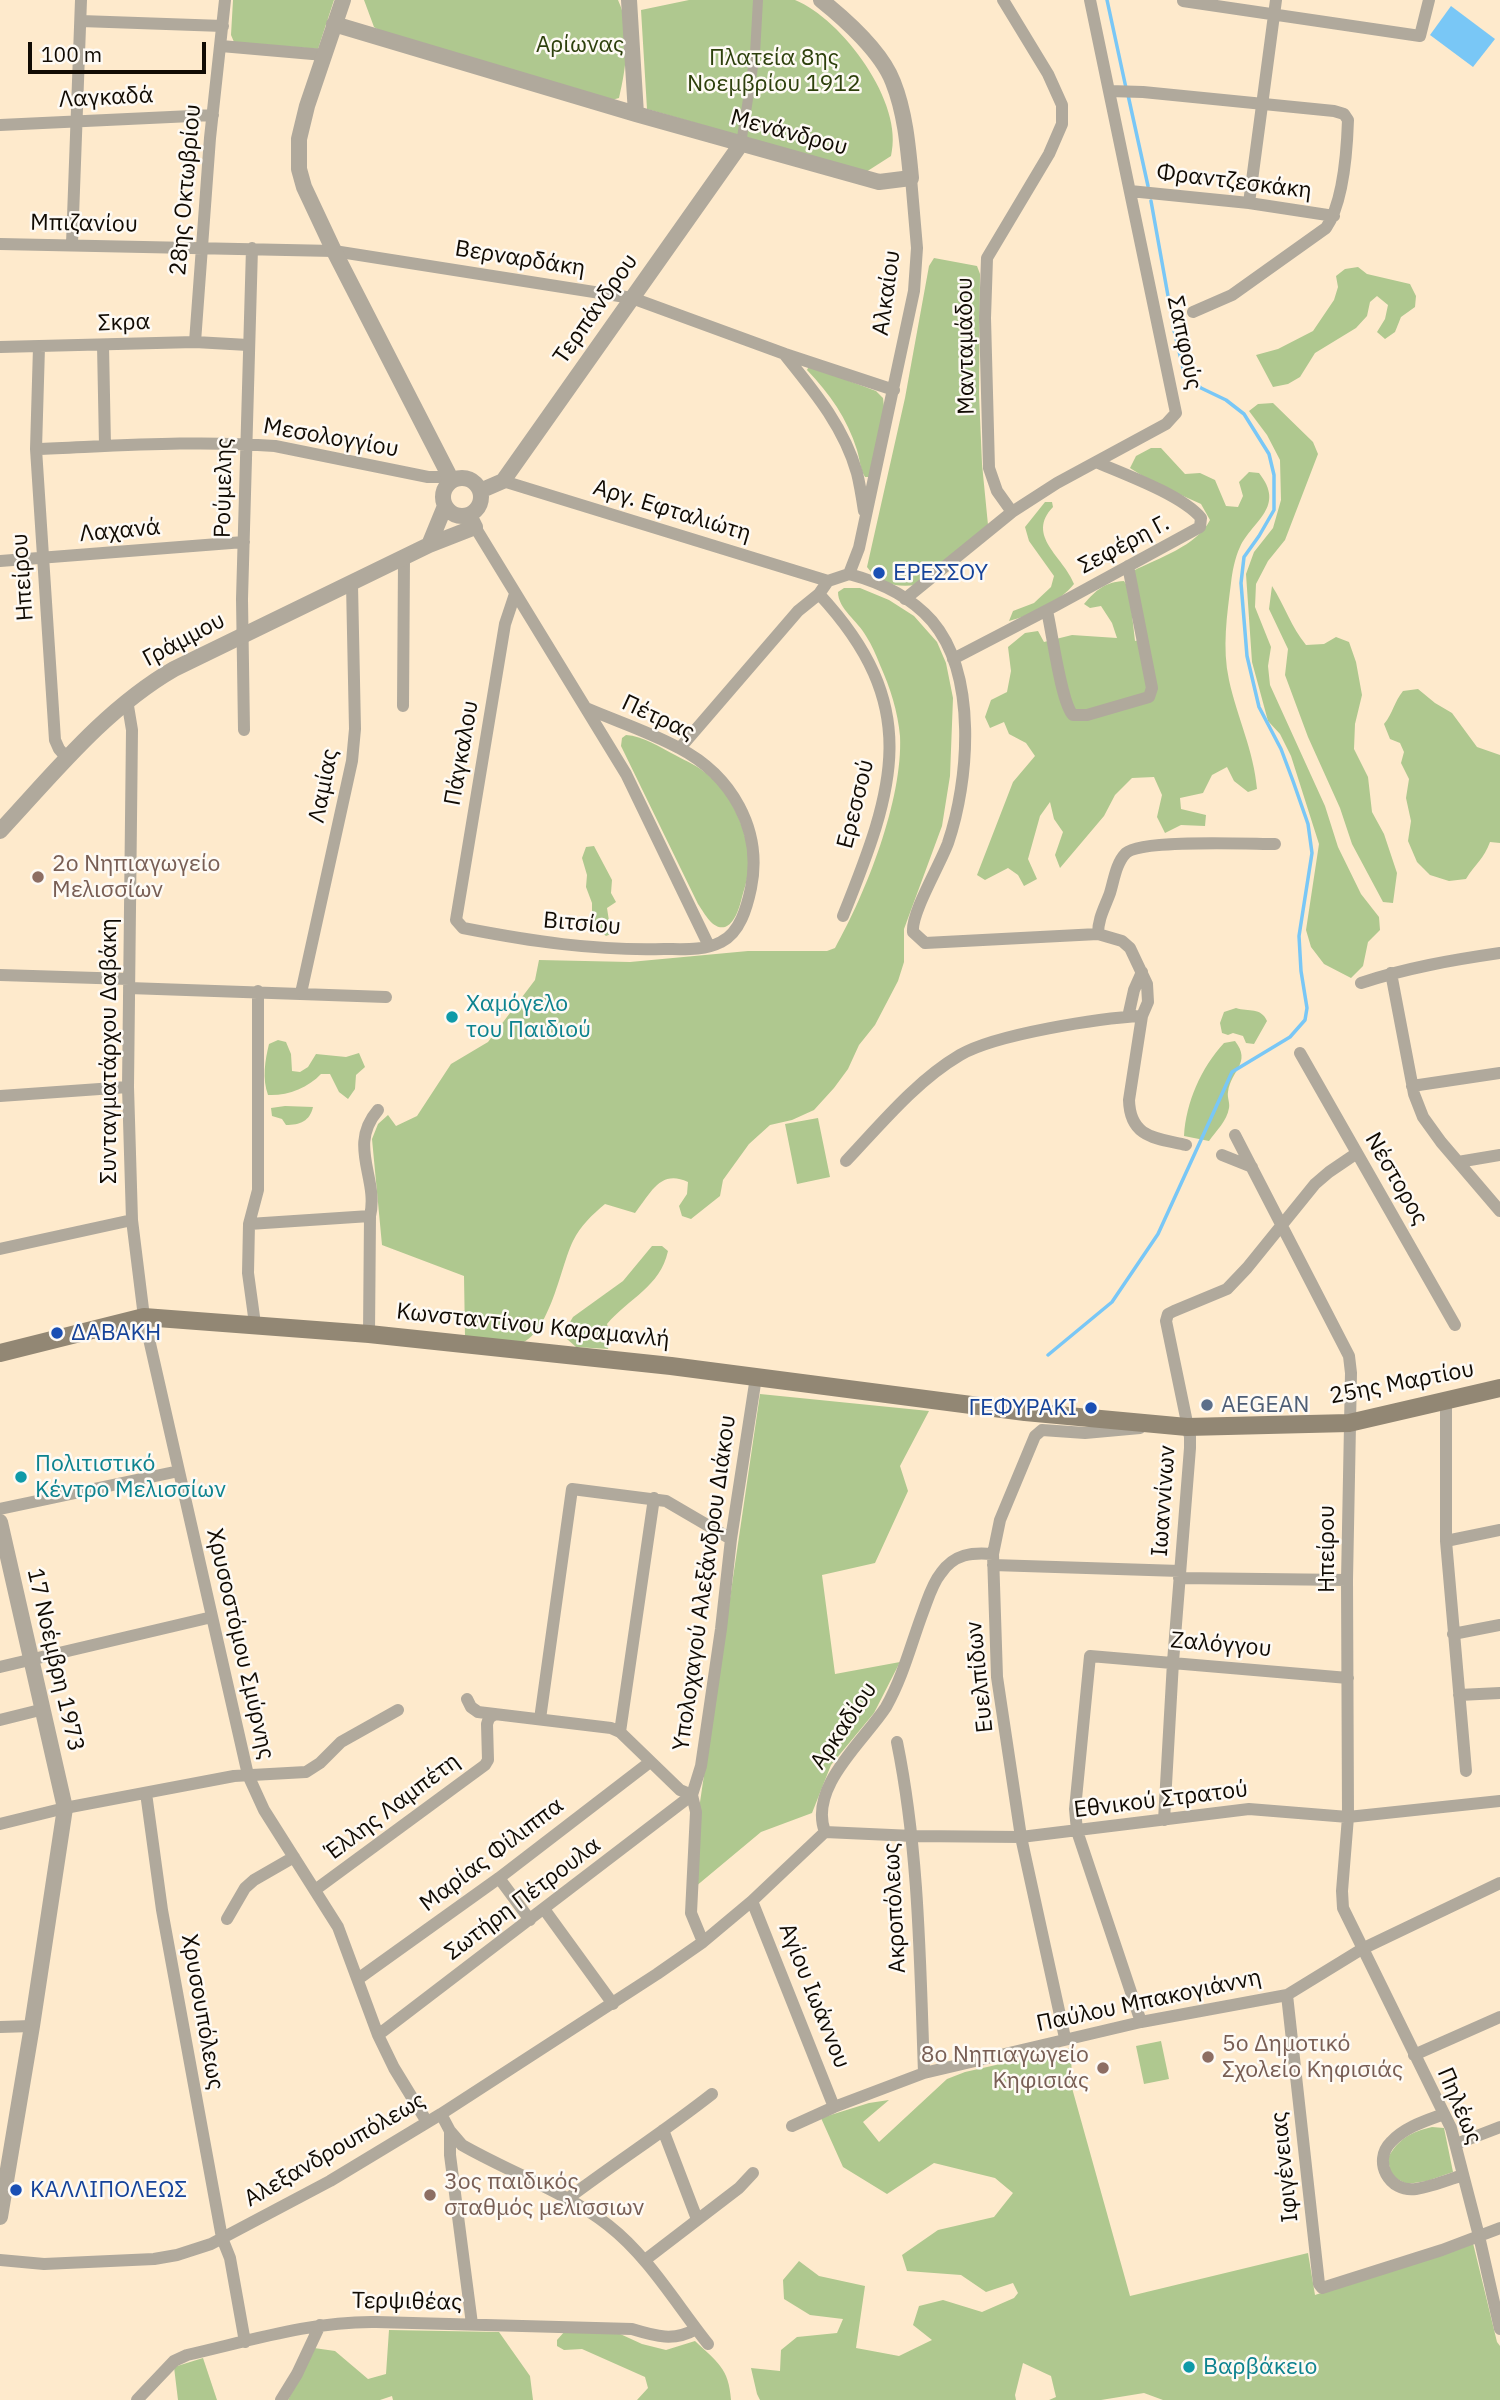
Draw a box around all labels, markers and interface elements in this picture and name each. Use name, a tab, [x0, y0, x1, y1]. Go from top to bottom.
scale bar	[32, 28, 210, 72]
park label: Αρίωνας	[536, 31, 624, 59]
text: 100 m	[41, 40, 102, 68]
park label: Πλατεία 8ης Νοεμβρίου 1912	[687, 44, 861, 98]
street label: Λαγκαδά	[58, 82, 154, 114]
street label: 28ης Οκτωβρίου	[165, 103, 207, 277]
street label: Μενάνδρου	[727, 104, 851, 162]
street label: Φραντζεσκάκη	[1155, 159, 1313, 205]
street label: Μπιζανίου	[30, 209, 138, 239]
street label: Βερναρδάκη	[453, 235, 587, 283]
street label: Τερπάνδρου	[548, 248, 644, 370]
street label: Αλκαίου	[867, 248, 907, 338]
street label: Μανταμάδου	[951, 277, 981, 415]
street label: Σαπφούς	[1161, 294, 1207, 392]
street label: Σκρα	[97, 308, 151, 338]
street label: Μεσολογγίου	[261, 413, 401, 463]
street label: Ρούμελης	[209, 438, 239, 538]
street label: Αργ. Εφταλιώτη	[590, 474, 754, 548]
street label: Σεφέρη Γ.	[1074, 510, 1174, 580]
street label: Λαχανά	[78, 514, 162, 548]
street label: Ηπείρου	[6, 532, 40, 622]
place label: ΕΡΕΣΣΟΥ	[893, 559, 988, 587]
marker: ΕΡΕΣΣΟΥ	[871, 565, 887, 581]
street label: Γράμμου	[138, 607, 230, 673]
street label: Πέτρας	[617, 689, 699, 747]
street label: Πάγκαλου	[439, 698, 485, 808]
street label: Λαμίας	[303, 747, 345, 825]
street label: Ερεσσού	[832, 757, 880, 851]
place label: 2ο Νηπιαγωγείο Μελισσίων	[52, 850, 220, 904]
marker: 2ο Νηπιαγωγείο Μελισσίων	[30, 869, 46, 885]
street label: Βιτσίου	[542, 907, 622, 941]
street label: Συνταγματάρχου Δαβάκη	[95, 918, 123, 1184]
place label: Χαμόγελο του Παιδιού	[466, 990, 591, 1044]
marker: Χαμόγελο του Παιδιού	[444, 1009, 460, 1025]
street label: Νέστορος	[1359, 1128, 1433, 1230]
street label: Κωνσταντίνου Καραμανλή	[395, 1298, 671, 1354]
place label: ΔΑΒΑΚΗ	[71, 1319, 161, 1347]
marker: ΔΑΒΑΚΗ	[49, 1325, 65, 1341]
street label: 25ης Μαρτίου	[1327, 1355, 1477, 1411]
place label: AEGEAN	[1221, 1391, 1310, 1419]
place label: ΓΕΦΥΡΑΚΙ	[968, 1394, 1077, 1422]
marker: AEGEAN	[1199, 1397, 1215, 1413]
marker: ΓΕΦΥΡΑΚΙ	[1083, 1400, 1099, 1416]
street label: Υπολοχαγού Αλεξάνδρου Διάκου	[668, 1413, 742, 1753]
street label: Ιωαννίνων	[1146, 1444, 1182, 1558]
place label: Πολιτιστικό Κέντρο Μελισσίων	[35, 1450, 226, 1504]
marker: Πολιτιστικό Κέντρο Μελισσίων	[13, 1469, 29, 1485]
street label: Ηπείρου	[1313, 1505, 1341, 1593]
street label: Χρυσοστόμου Σμύρνης	[200, 1526, 280, 1762]
street label: 17 Νοέμβρη 1973	[20, 1566, 90, 1754]
street label: Ευελπίδων	[960, 1620, 1000, 1734]
street label: Ζαλόγγου	[1169, 1627, 1273, 1663]
street label: Αρκαδίου	[805, 1677, 883, 1775]
street label: Έλλης Λαμπέτη	[321, 1748, 465, 1866]
street label: Εθνικού Στρατού	[1072, 1776, 1250, 1824]
street label: Μαρίας Φίλιππα	[415, 1792, 569, 1918]
street label: Σωτήρη Πέτρουλα	[440, 1832, 606, 1966]
street label: Ακροπόλεως	[878, 1842, 912, 1974]
street label: Αγίου Ιωάννου	[772, 1919, 856, 2073]
street label: Χρυσουπόλεως	[175, 1932, 229, 2092]
street label: Παύλου Μπακογιάννη	[1034, 1964, 1264, 2038]
place label: 5ο Δημοτικό Σχολείο Κηφισιάς	[1222, 2030, 1403, 2084]
place label: 8ο Νηπιαγωγείο Κηφισιάς	[921, 2041, 1089, 2095]
marker: 5ο Δημοτικό Σχολείο Κηφισιάς	[1200, 2049, 1216, 2065]
marker: 8ο Νηπιαγωγείο Κηφισιάς	[1095, 2060, 1111, 2076]
street label: Πηλέως	[1431, 2064, 1487, 2148]
street label: Αλεξανδρουπόλεως	[239, 2087, 431, 2213]
street label: Ιφιγένειας	[1265, 2110, 1305, 2224]
place label: 3ος παιδικός σταθμός μελισσιων	[444, 2168, 644, 2222]
place label: ΚΑΛΛΙΠΟΛΕΩΣ	[30, 2176, 187, 2204]
marker: ΚΑΛΛΙΠΟΛΕΩΣ	[8, 2182, 24, 2198]
marker: 3ος παιδικός σταθμός μελισσιων	[422, 2187, 438, 2203]
street label: Τερψιθέας	[352, 2287, 462, 2317]
place label: Βαρβάκειο	[1203, 2353, 1317, 2381]
marker: Βαρβάκειο	[1181, 2359, 1197, 2375]

